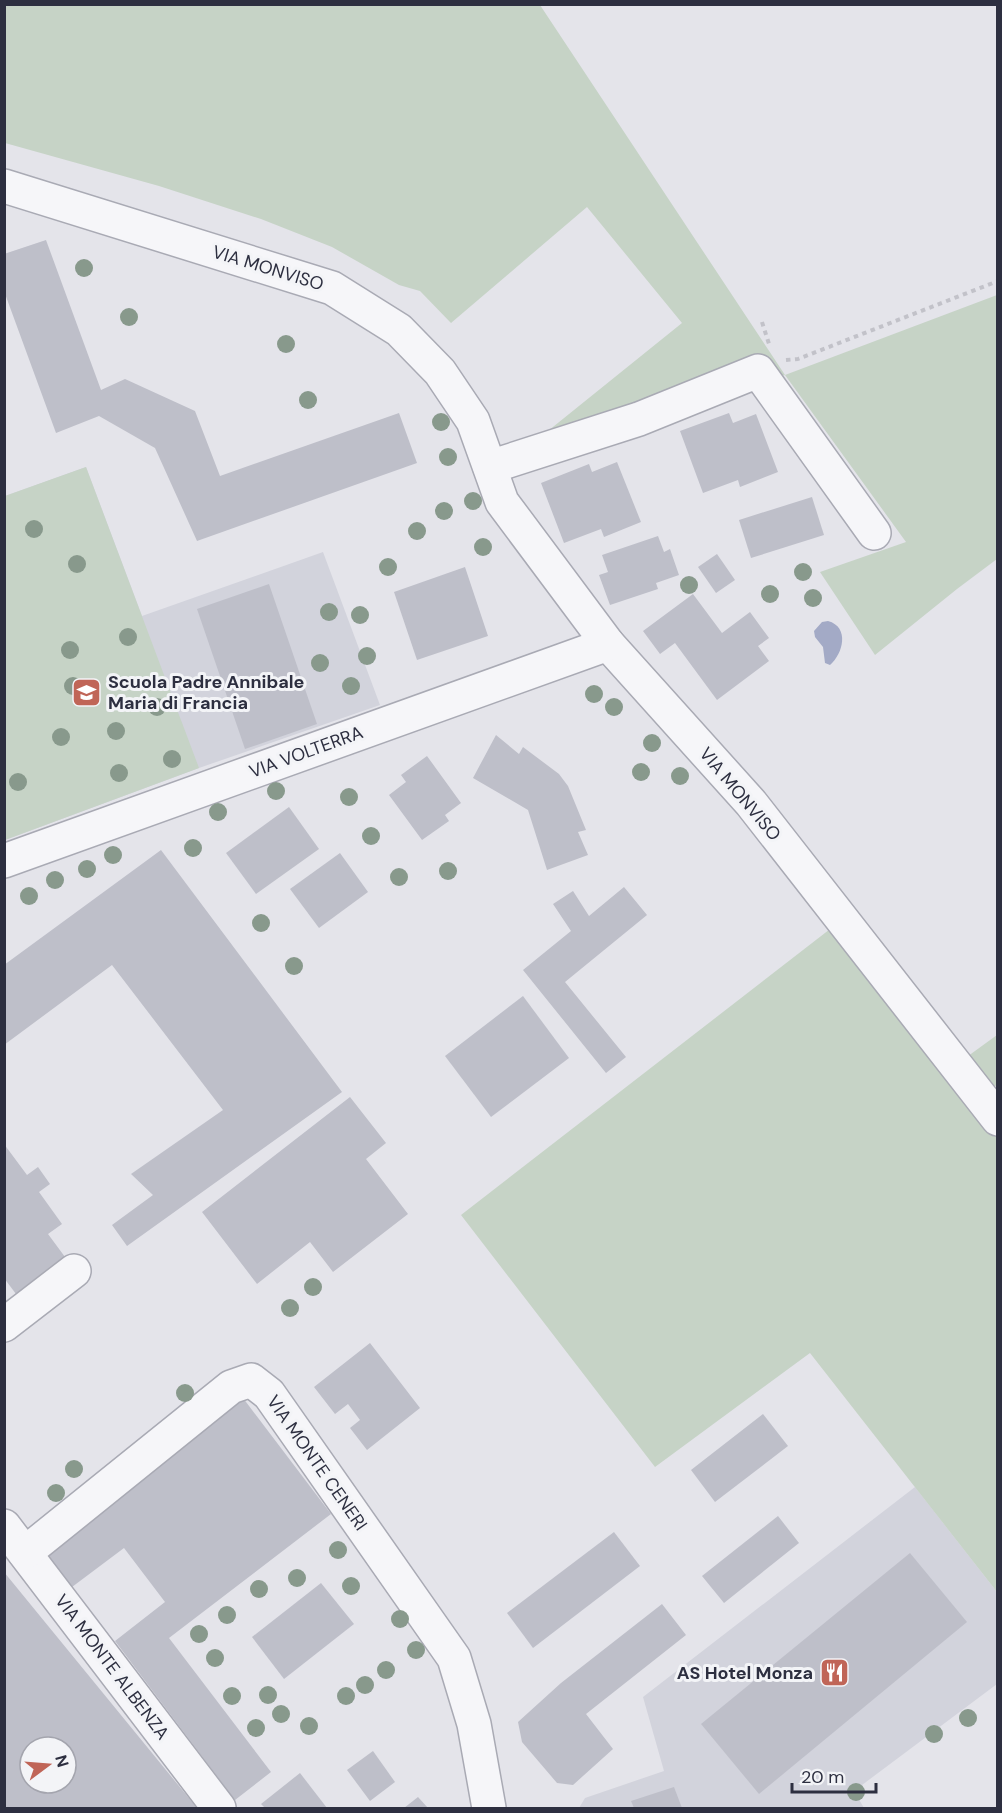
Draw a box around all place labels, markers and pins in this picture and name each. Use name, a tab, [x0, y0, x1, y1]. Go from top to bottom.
place label: Scuola Padre Annibale Maria di Francia	[108, 670, 305, 715]
school or university icon: Scuola Padre Annibale Maria di Francia	[71, 676, 103, 708]
restaurant icon: AS Hotel Monza	[818, 1657, 850, 1689]
place label: AS Hotel Monza	[677, 1661, 813, 1685]

